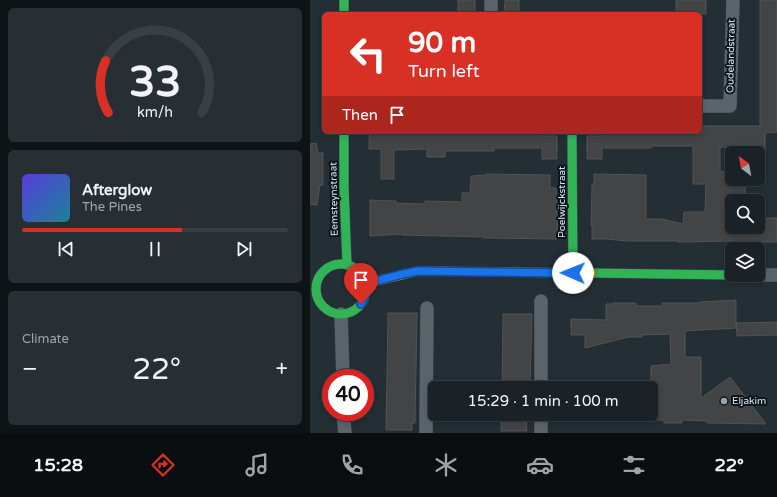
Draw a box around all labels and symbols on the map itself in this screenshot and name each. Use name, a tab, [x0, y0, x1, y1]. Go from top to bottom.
street label: Oudelandstraat	[724, 19, 738, 93]
north arrow	[725, 146, 765, 186]
street label: Eemsteynstraat	[327, 162, 341, 236]
street label: Poelwijckstraat	[556, 166, 568, 238]
position arrow	[552, 252, 594, 294]
pin	[344, 263, 378, 304]
speed limit sign: 40	[322, 369, 374, 421]
place label: Eljakim	[732, 395, 766, 407]
marker: Eljakim	[719, 396, 729, 406]

